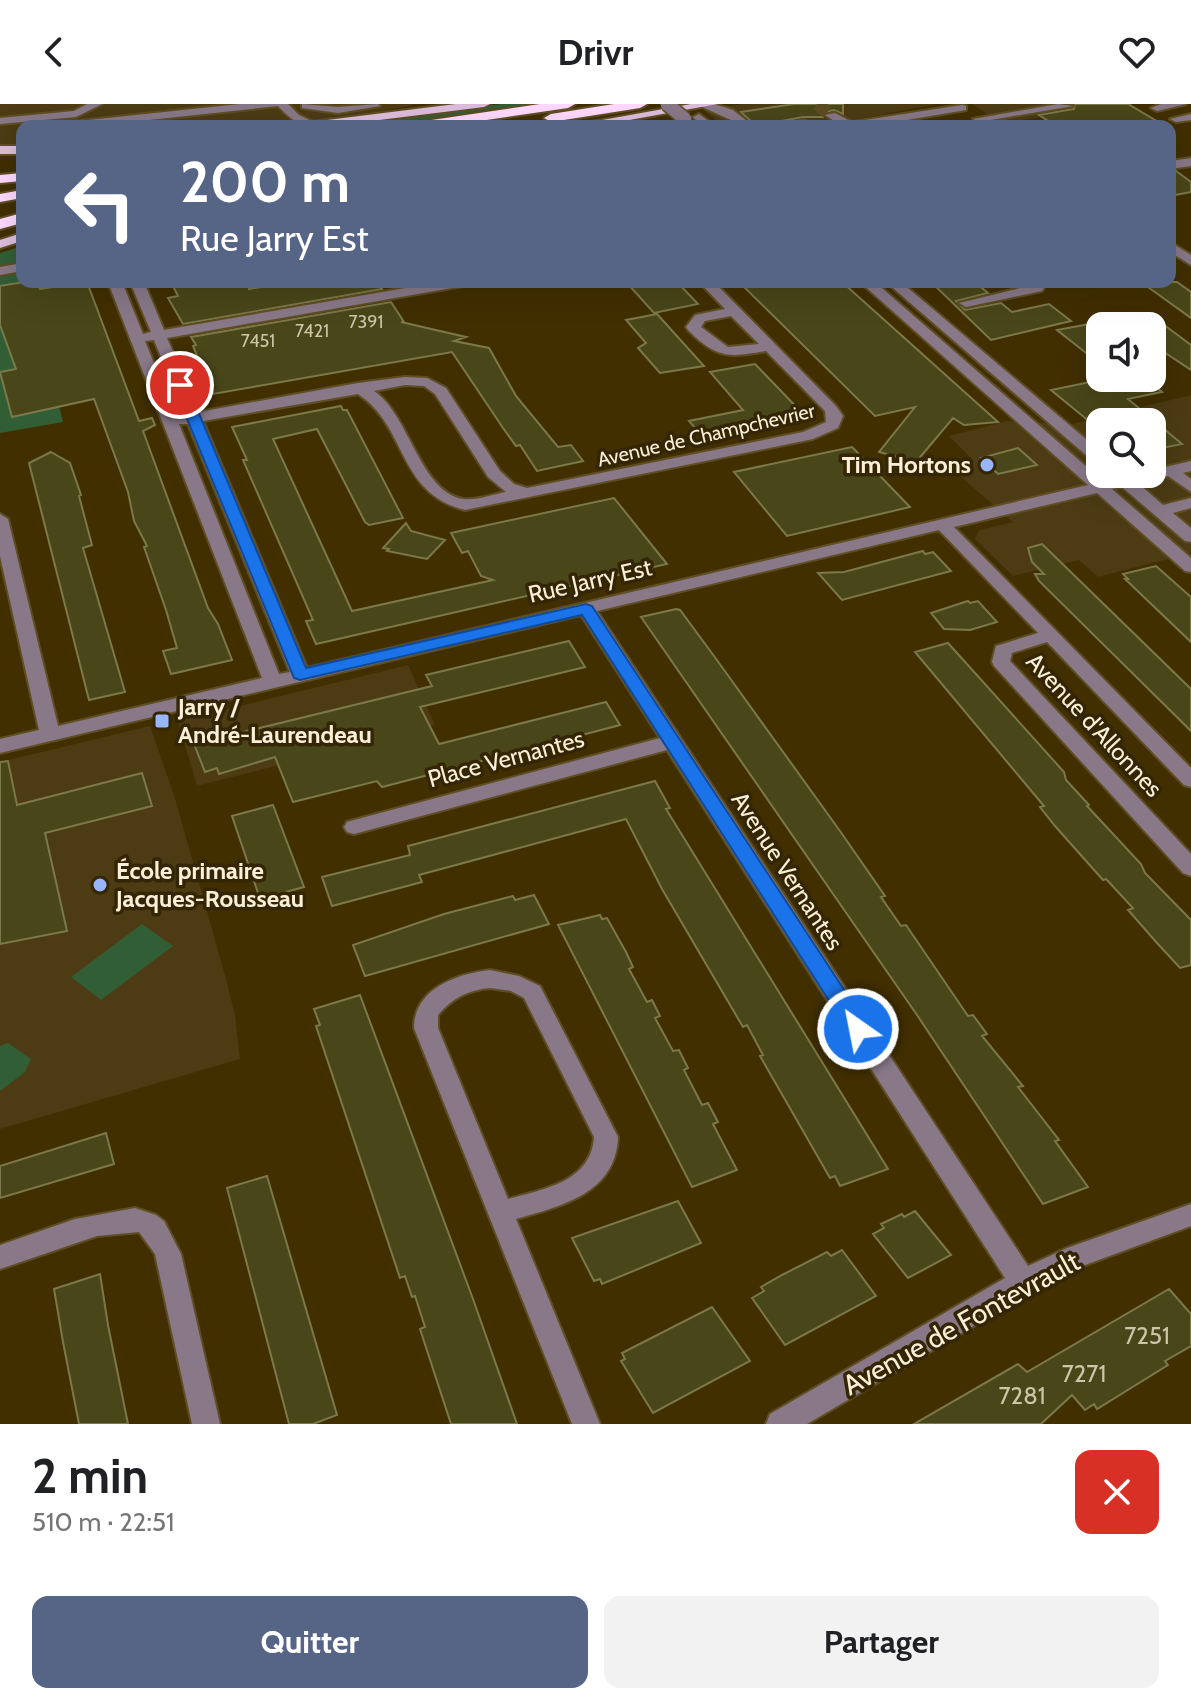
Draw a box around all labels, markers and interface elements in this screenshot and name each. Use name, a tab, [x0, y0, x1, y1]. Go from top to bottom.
icon: back	[32, 30, 76, 74]
text: Drivr	[558, 30, 633, 74]
icon: heart	[1115, 30, 1159, 74]
text: 200 m	[180, 148, 350, 216]
icon: left	[48, 152, 152, 256]
text: Rue Jarry Est	[180, 216, 369, 260]
house number: 7391	[349, 311, 383, 333]
map controls	[1086, 312, 1166, 488]
button: sound	[1086, 312, 1166, 392]
house number: 7421	[295, 320, 329, 342]
house number: 7451	[241, 330, 275, 352]
pin	[146, 351, 214, 419]
icon: arrive	[158, 363, 202, 407]
street label: Avenue de Champchevrier	[595, 398, 818, 472]
button: search	[1086, 408, 1166, 488]
place label: Tim Hortons	[842, 450, 971, 479]
marker: Tim Hortons	[978, 456, 996, 474]
street label: Rue Jarry Est	[525, 552, 654, 609]
street label: Avenue d'Allonnes	[1020, 647, 1168, 803]
place label: Jarry / André-Laurendeau	[177, 692, 372, 749]
marker: Jarry / André-Laurendeau	[153, 712, 171, 730]
street label: Place Vernantes	[425, 724, 587, 793]
street label: Avenue Vernantes	[725, 786, 849, 955]
place label: École primaire Jacques-Rousseau	[115, 856, 304, 913]
marker: École primaire Jacques-Rousseau	[91, 876, 109, 894]
position arrow	[816, 987, 900, 1071]
street label: Avenue de Fontevrault	[837, 1244, 1085, 1402]
house number: 7251	[1124, 1321, 1170, 1350]
house number: 7271	[1062, 1359, 1106, 1388]
house number: 7281	[998, 1381, 1046, 1410]
text: 2 min	[32, 1447, 148, 1505]
button: close	[1075, 1450, 1159, 1534]
text: 510 m · 22:51	[32, 1506, 174, 1538]
button: Quitter	[32, 1596, 588, 1688]
button: Partager	[604, 1596, 1159, 1688]

